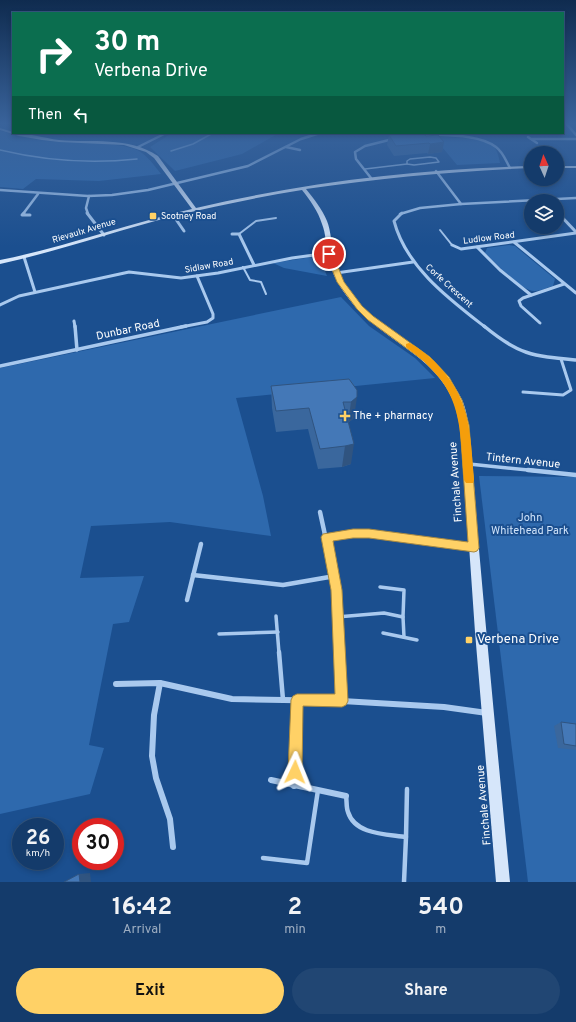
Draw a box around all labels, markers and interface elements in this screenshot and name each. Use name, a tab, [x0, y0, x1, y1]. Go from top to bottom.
text: 30 m	[94, 25, 160, 61]
icon: right	[28, 28, 80, 80]
text: Verbena Drive	[94, 60, 208, 83]
icon: left	[70, 104, 92, 126]
text: Then	[28, 106, 62, 125]
north arrow	[524, 146, 564, 186]
map controls	[524, 146, 564, 234]
button: layers	[524, 194, 564, 234]
marker: Scotney Road	[148, 211, 158, 221]
place label: Scotney Road	[161, 211, 216, 222]
street label: Rievaulx Avenue	[51, 216, 117, 246]
street label: Ludlow Road	[463, 229, 515, 247]
pin	[312, 237, 346, 271]
icon: arrive	[318, 243, 340, 265]
street label: Sidlaw Road	[184, 256, 234, 276]
street label: Corfe Crescent	[423, 262, 475, 310]
street label: Dunbar Road	[95, 316, 161, 344]
place label: The + pharmacy	[353, 409, 433, 423]
marker: The + pharmacy	[340, 411, 350, 421]
street label: Finchale Avenue	[446, 441, 466, 523]
street label: Tintern Avenue	[485, 450, 561, 472]
park label: John Whitehead Park	[491, 511, 569, 538]
place label: Verbena Drive	[477, 632, 559, 648]
marker: Verbena Drive	[464, 635, 474, 645]
position arrow	[274, 751, 316, 793]
street label: Finchale Avenue	[474, 764, 494, 846]
speed limit sign: 30	[72, 818, 124, 870]
text: 26	[26, 826, 50, 852]
text: km/h	[26, 847, 50, 860]
text: 16:42	[112, 893, 172, 923]
text: 2	[288, 893, 302, 923]
text: 540	[418, 893, 464, 923]
text: Arrival	[123, 922, 161, 938]
text: min	[284, 922, 306, 938]
text: m	[435, 922, 446, 938]
button: Exit	[16, 968, 284, 1014]
button: Share	[292, 968, 560, 1014]

